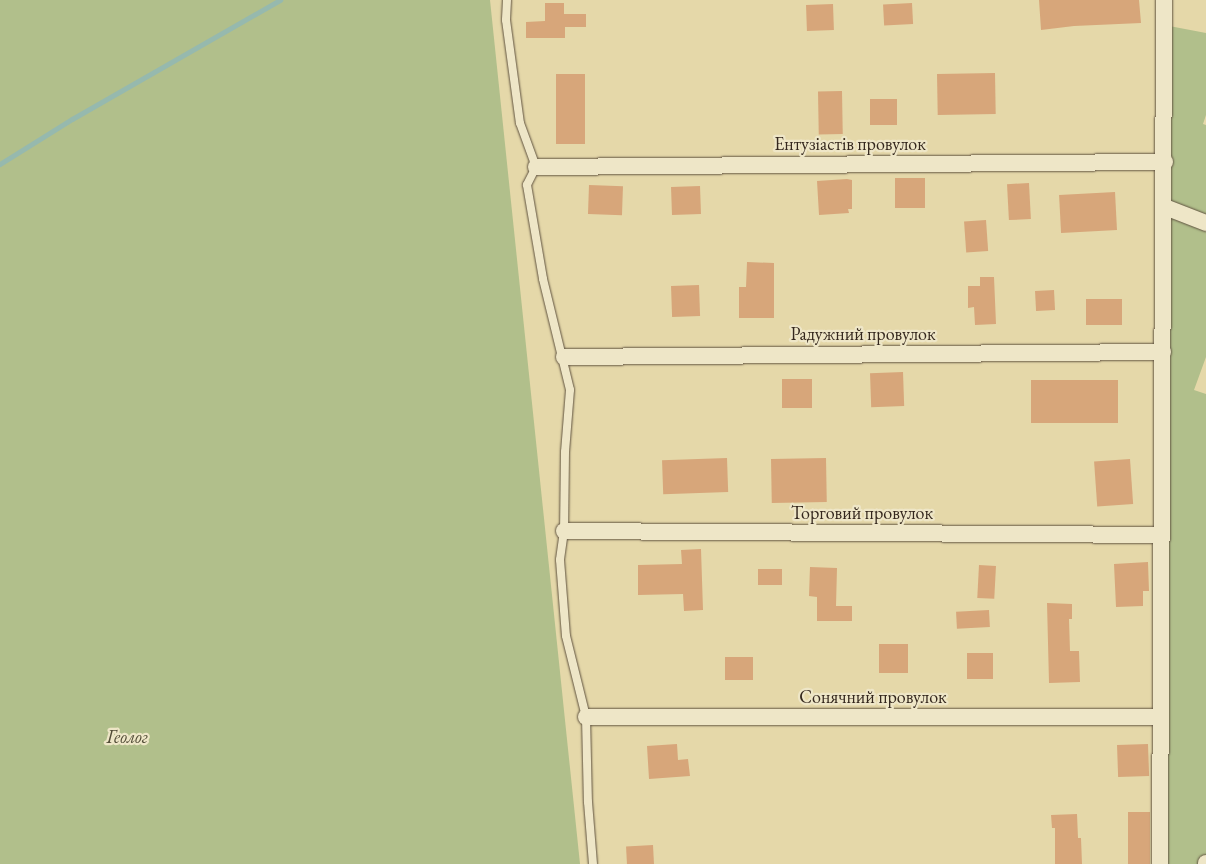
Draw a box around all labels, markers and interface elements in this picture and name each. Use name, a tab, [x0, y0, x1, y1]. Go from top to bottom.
street label: Ентузіастів провулок	[774, 133, 926, 155]
street label: Радужний провулок	[790, 323, 936, 345]
street label: Торговий провулок	[791, 502, 933, 524]
street label: Сонячний провулок	[799, 686, 947, 708]
park label: Геолог	[106, 726, 148, 748]

